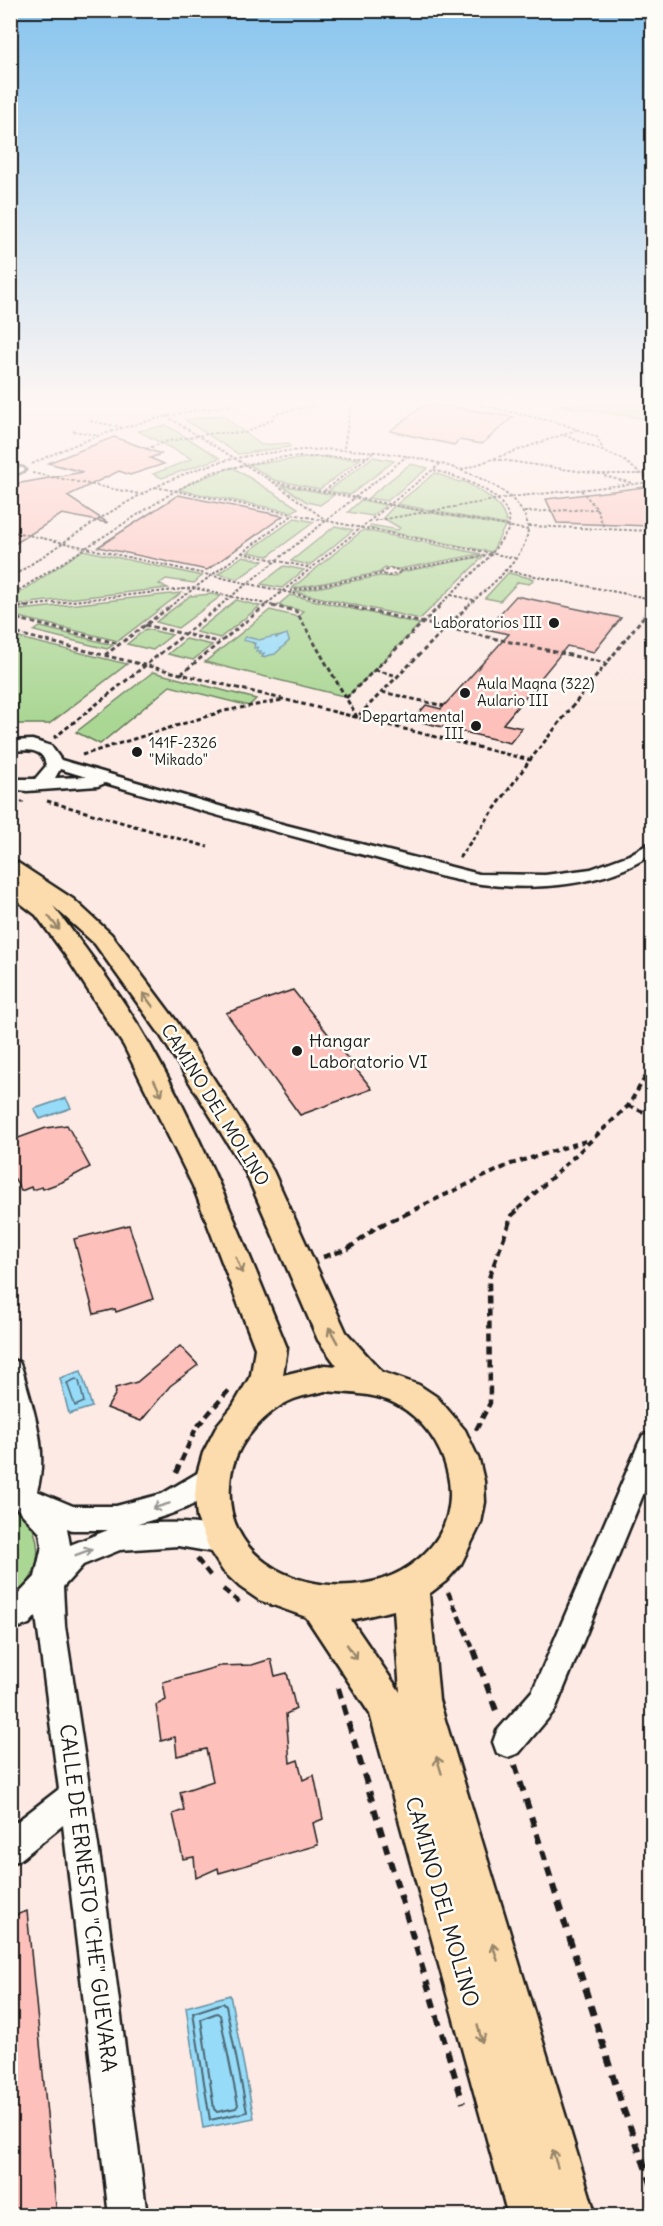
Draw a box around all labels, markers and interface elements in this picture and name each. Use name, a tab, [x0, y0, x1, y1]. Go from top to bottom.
place label: Laboratorios III	[433, 613, 542, 632]
marker: Laboratorios III	[547, 616, 561, 630]
place label: Aula Magna (322) Aulario III	[477, 674, 595, 710]
marker: Aula Magna (322) Aulario III	[458, 686, 472, 700]
place label: Departamental III	[362, 707, 464, 743]
marker: Departamental III	[469, 719, 483, 733]
place label: 141F-2326 "Mikado"	[149, 733, 217, 769]
marker: 141F-2326 "Mikado"	[130, 745, 144, 759]
one-way arrow	[48, 915, 61, 931]
one-way arrow	[142, 993, 154, 1009]
street label: CAMINO DEL MOLINO	[156, 1020, 275, 1190]
place label: Hangar Laboratorio VI	[309, 1029, 428, 1073]
marker: Hangar Laboratorio VI	[290, 1044, 304, 1058]
one-way arrow	[153, 1079, 165, 1097]
one-way arrow	[234, 1256, 245, 1274]
one-way arrow	[327, 1327, 339, 1344]
one-way arrow	[152, 1501, 171, 1512]
one-way arrow	[74, 1546, 93, 1557]
one-way arrow	[345, 1644, 358, 1661]
street label: CALLE DE ERNESTO "CHE" GUEVARA	[54, 1722, 123, 2074]
one-way arrow	[433, 1756, 444, 1775]
street label: CAMINO DEL MOLINO	[400, 1794, 485, 2010]
one-way arrow	[489, 1943, 500, 1962]
one-way arrow	[475, 2024, 486, 2043]
one-way arrow	[549, 2150, 560, 2169]

